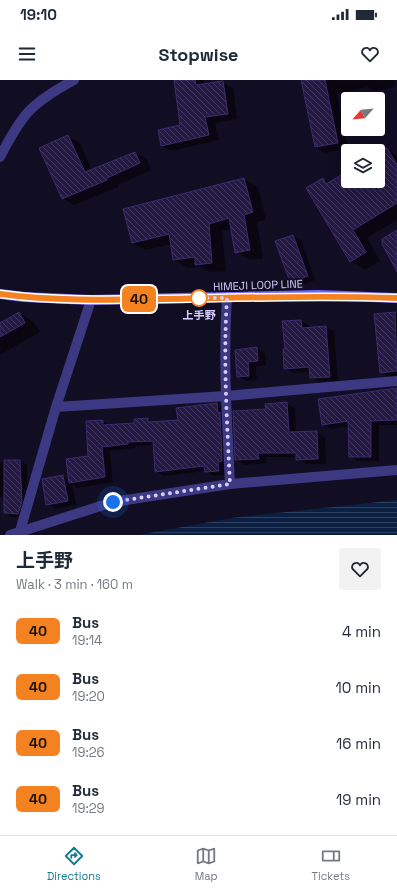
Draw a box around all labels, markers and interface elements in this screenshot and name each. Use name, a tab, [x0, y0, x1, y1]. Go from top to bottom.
text: 19:10	[20, 5, 57, 24]
icon: menu	[16, 43, 38, 65]
text: Stopwise	[159, 43, 238, 66]
icon: heart	[359, 43, 381, 65]
north arrow	[341, 92, 385, 136]
map controls	[341, 92, 385, 188]
button: layers	[341, 144, 385, 188]
street label: HIMEJI LOOP LINE	[213, 276, 303, 294]
line badge: 40	[121, 286, 157, 312]
marker: 上手野	[190, 289, 208, 307]
text: 40	[130, 290, 148, 308]
place label: 上手野	[183, 308, 216, 322]
your location	[103, 492, 123, 512]
text: 上手野	[16, 548, 73, 573]
button: heart	[339, 548, 381, 590]
text: Walk · 3 min · 160 m	[16, 576, 133, 593]
text: Bus	[72, 613, 99, 632]
text: 40	[29, 622, 47, 640]
text: 4 min	[342, 622, 381, 641]
text: 19:14	[72, 632, 102, 649]
text: Bus	[72, 669, 99, 688]
text: 40	[29, 678, 47, 696]
text: 10 min	[335, 678, 381, 697]
text: 19:20	[72, 688, 105, 705]
text: Bus	[72, 725, 99, 744]
text: 40	[29, 734, 47, 752]
text: 16 min	[336, 734, 381, 753]
text: 19:26	[72, 744, 104, 761]
text: Bus	[72, 781, 99, 800]
text: 40	[29, 790, 47, 808]
text: 19 min	[336, 790, 381, 809]
text: 19:29	[72, 800, 104, 817]
tab: Directions	[47, 845, 101, 883]
tab: Map	[195, 845, 218, 883]
tab: Tickets	[312, 845, 350, 883]

